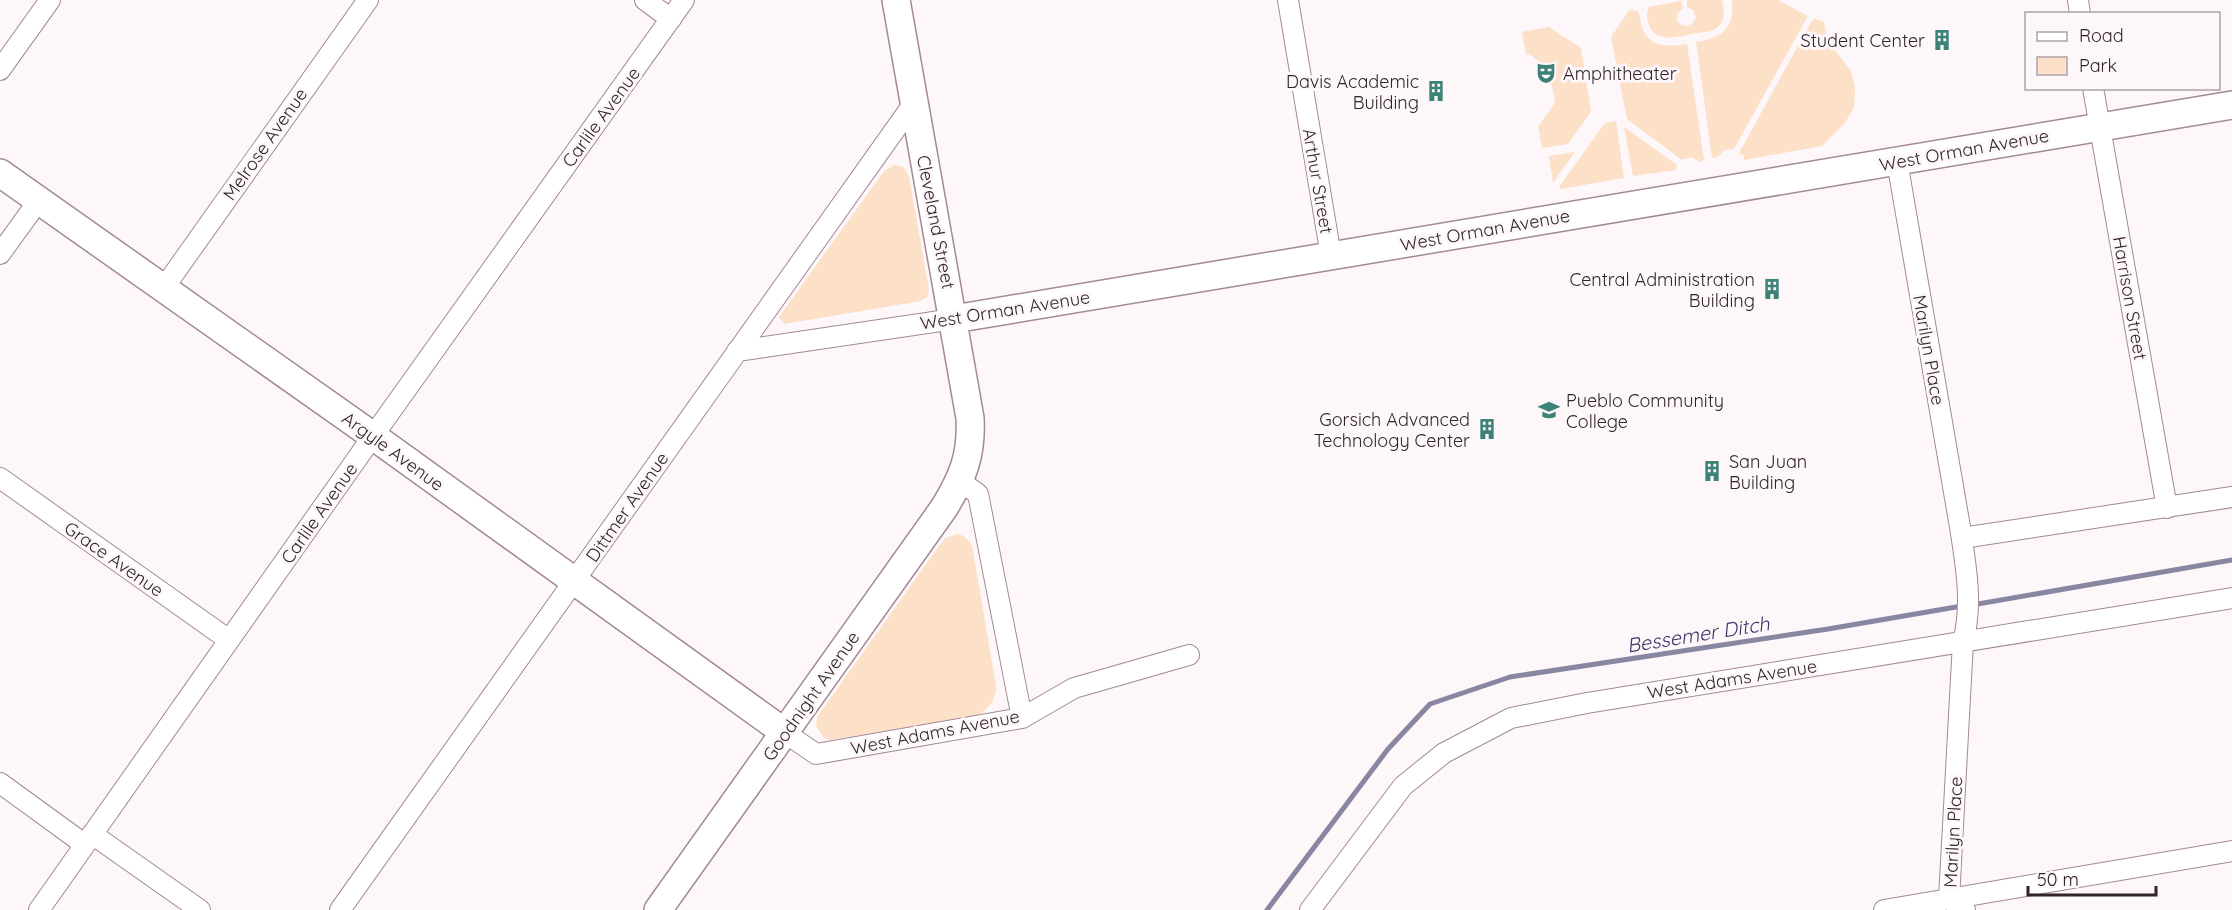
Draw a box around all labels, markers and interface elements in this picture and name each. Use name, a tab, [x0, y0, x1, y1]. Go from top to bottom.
legend	[2025, 12, 2220, 90]
text: Road	[2079, 24, 2124, 47]
building icon: Student Center	[1930, 28, 1954, 52]
place label: Student Center	[1801, 29, 1925, 52]
text: Park	[2079, 54, 2117, 77]
theatre icon: Amphitheater	[1534, 61, 1558, 85]
street label: Carlile Avenue	[557, 62, 645, 172]
place label: Amphitheater	[1563, 62, 1677, 85]
place label: Davis Academic Building	[1286, 70, 1419, 114]
building icon: Davis Academic Building	[1424, 79, 1448, 103]
street label: Melrose Avenue	[218, 83, 312, 205]
street label: West Orman Avenue	[1877, 124, 2051, 176]
street label: Arthur Street	[1297, 127, 1339, 235]
street label: Cleveland Street	[912, 153, 960, 291]
street label: West Orman Avenue	[1398, 204, 1572, 256]
street label: Harrison Street	[2108, 234, 2152, 362]
place label: Central Administration Building	[1569, 268, 1755, 312]
building icon: Central Administration Building	[1760, 277, 1784, 301]
street label: West Orman Avenue	[918, 285, 1092, 335]
street label: Marilyn Place	[1908, 293, 1950, 407]
place label: Pueblo Community College	[1566, 389, 1724, 433]
school or university icon: Pueblo Community College	[1537, 398, 1561, 422]
street label: Argyle Avenue	[338, 406, 448, 496]
place label: Gorsich Advanced Technology Center	[1314, 408, 1470, 452]
building icon: Gorsich Advanced Technology Center	[1475, 417, 1499, 441]
street label: Dittmer Avenue	[581, 448, 673, 566]
place label: San Juan Building	[1729, 450, 1807, 494]
street label: Carlile Avenue	[276, 458, 362, 568]
building icon: San Juan Building	[1700, 459, 1724, 483]
street label: Grace Avenue	[60, 516, 168, 602]
water label: Bessemer Ditch	[1625, 610, 1772, 658]
street label: Goodnight Avenue	[758, 627, 864, 765]
street label: West Adams Avenue	[1645, 654, 1819, 704]
street label: West Adams Avenue	[849, 704, 1021, 760]
street label: Marilyn Place	[1939, 776, 1967, 888]
scale bar	[2028, 859, 2156, 897]
text: 50 m	[2037, 868, 2079, 891]

